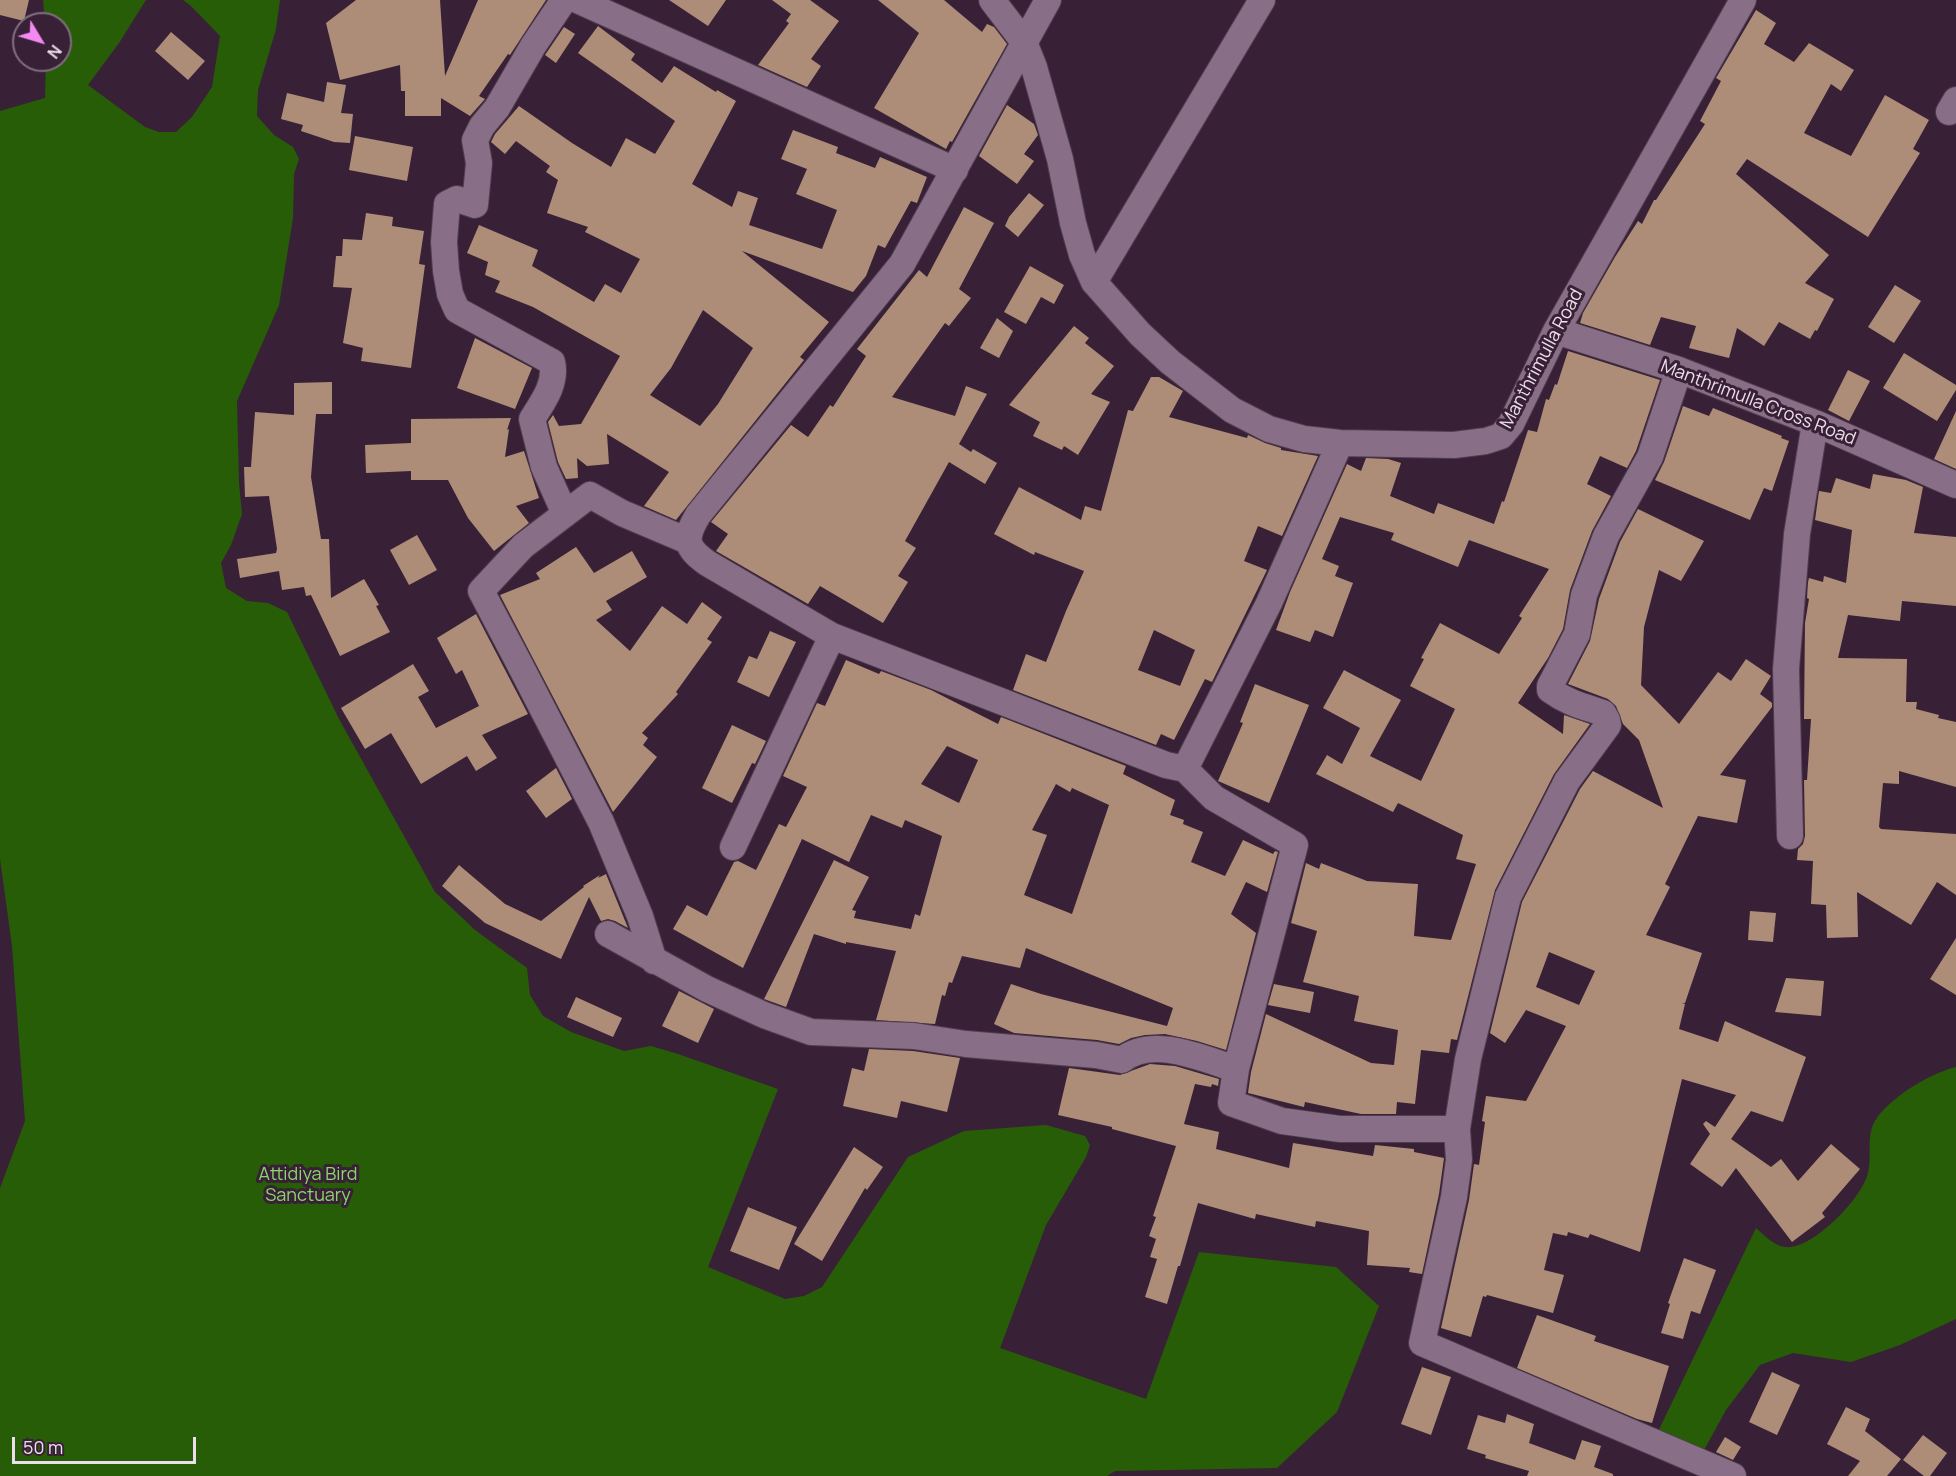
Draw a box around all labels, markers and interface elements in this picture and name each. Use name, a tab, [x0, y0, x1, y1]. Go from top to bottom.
north arrow	[12, 12, 72, 72]
text: N	[42, 41, 67, 63]
street label: Manthrimulla Road	[1496, 285, 1588, 433]
street label: Manthrimulla Cross Road	[1657, 356, 1859, 450]
park label: Attidiya Bird Sanctuary	[259, 1164, 357, 1206]
scale bar	[15, 1425, 200, 1463]
text: 50 m	[23, 1435, 63, 1459]

